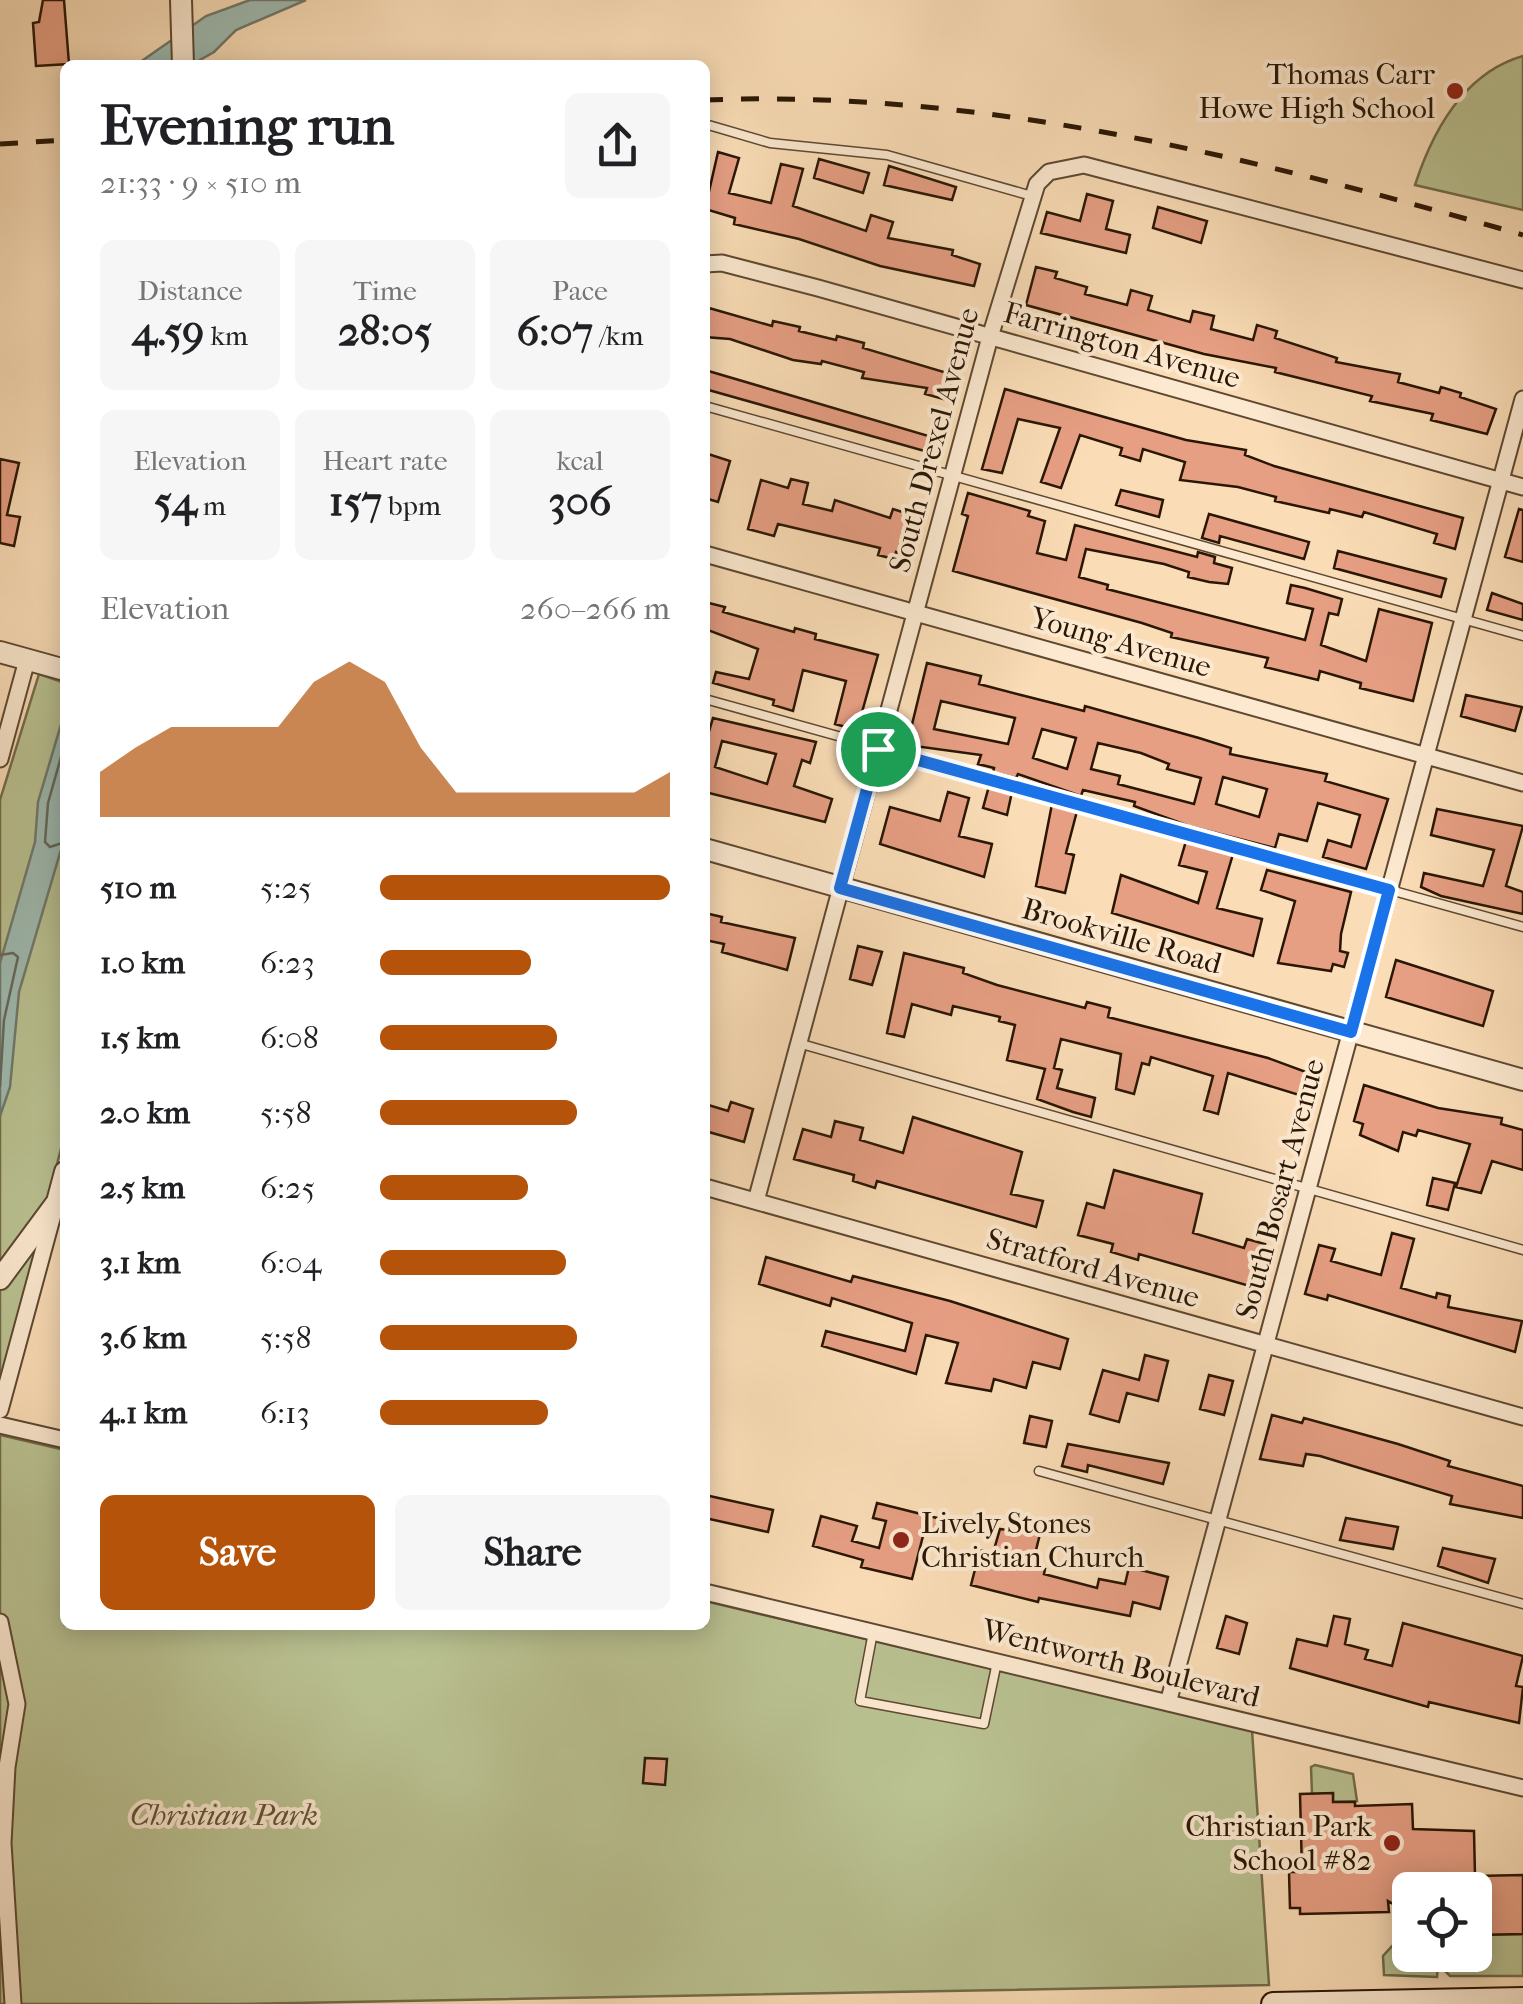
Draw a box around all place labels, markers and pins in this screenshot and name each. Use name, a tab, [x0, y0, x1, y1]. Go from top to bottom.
place label: Thomas Carr Howe High School	[1198, 57, 1435, 126]
marker: Thomas Carr Howe High School	[1444, 80, 1466, 102]
pin	[836, 707, 921, 792]
place label: Lively Stones Christian Church	[921, 1506, 1144, 1575]
marker: Lively Stones Christian Church	[890, 1529, 912, 1551]
place label: Christian Park School #82	[1185, 1809, 1373, 1878]
marker: Christian Park School #82	[1381, 1832, 1403, 1854]

